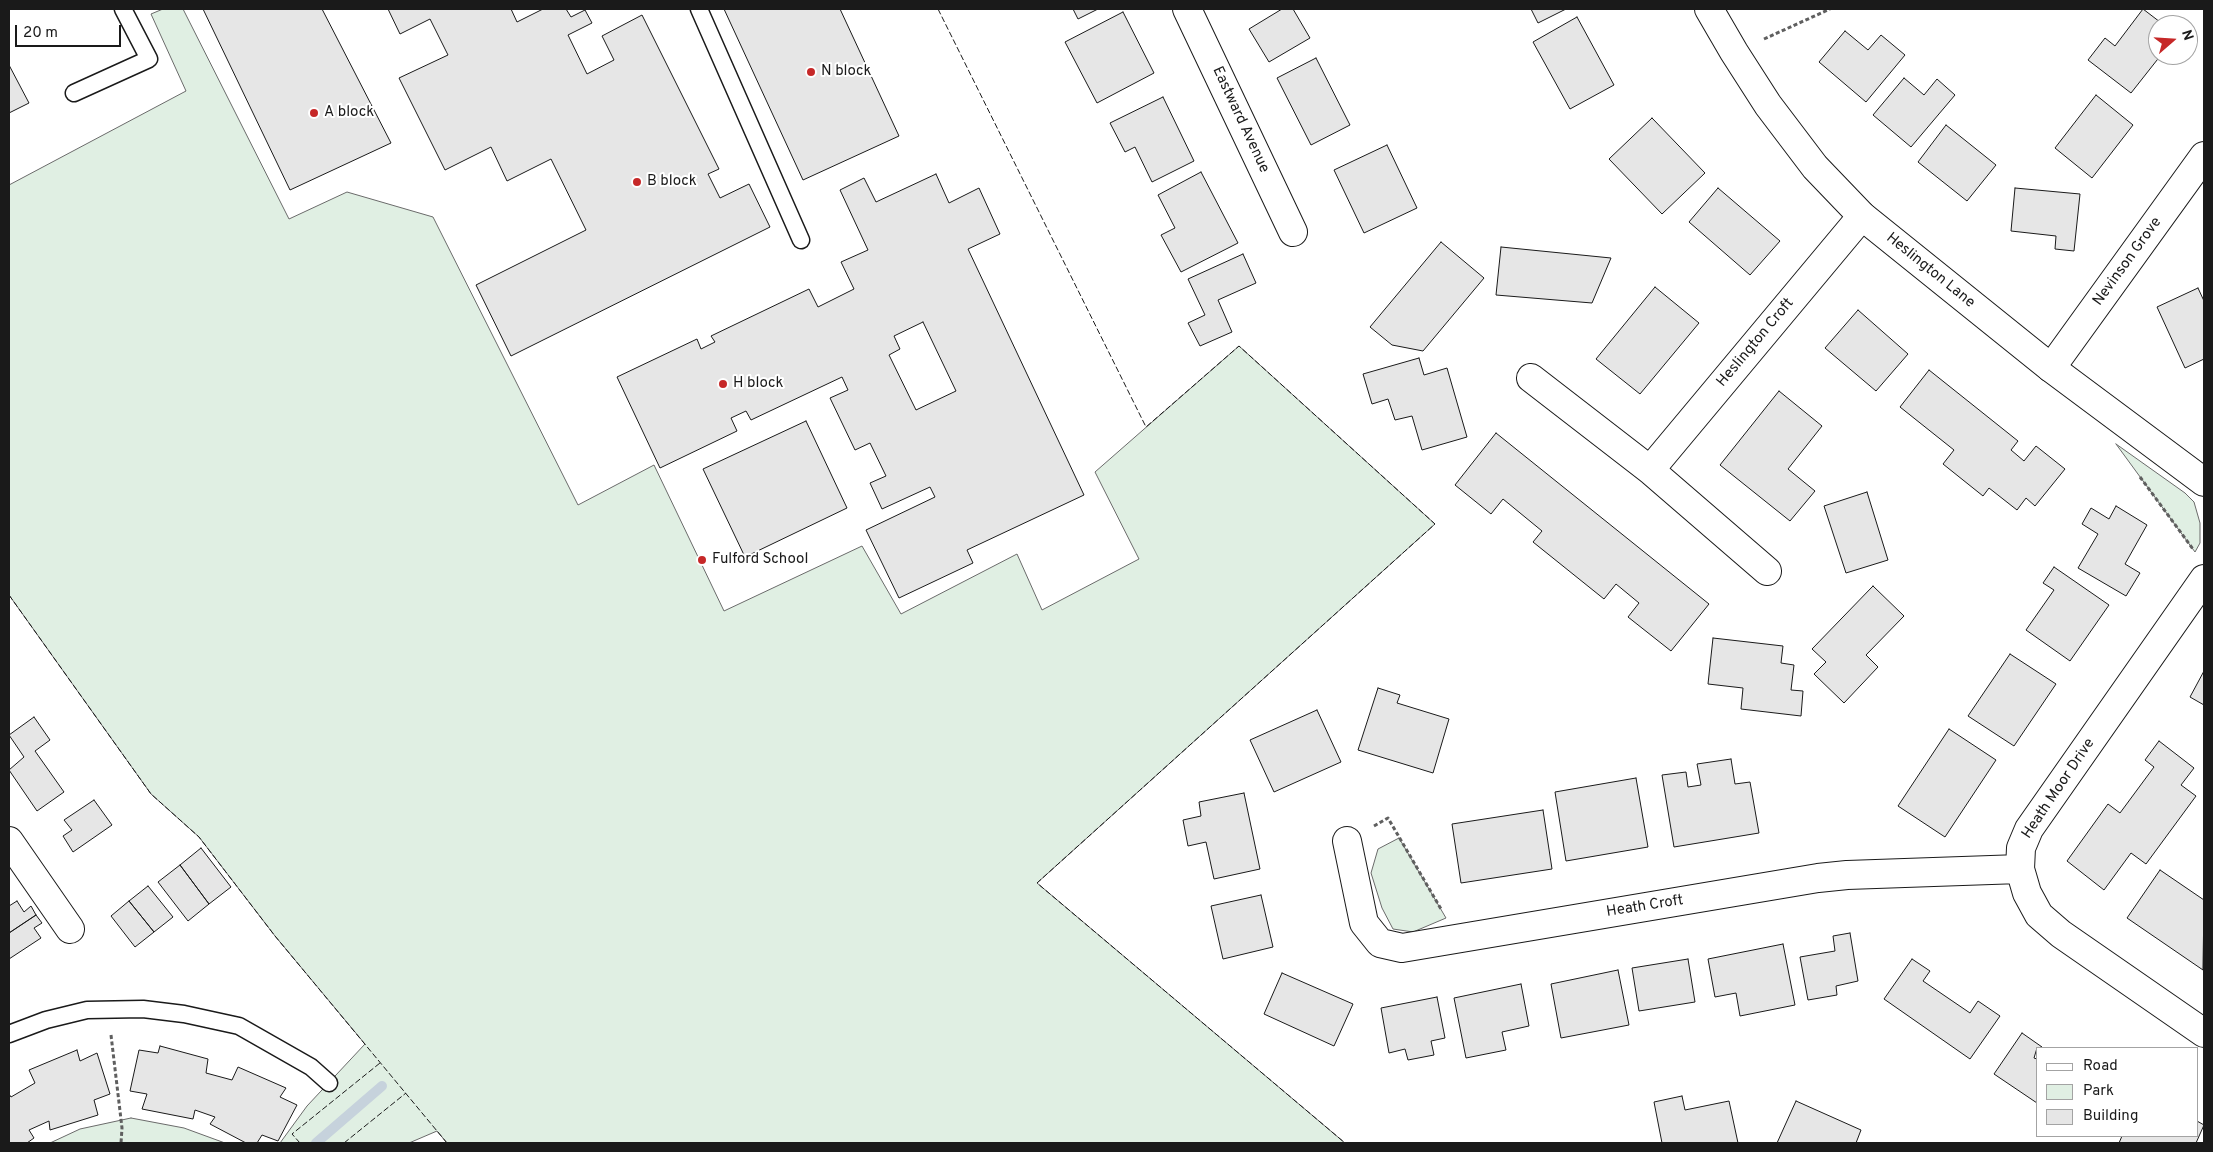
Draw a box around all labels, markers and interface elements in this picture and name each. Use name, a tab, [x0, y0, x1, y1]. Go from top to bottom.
scale bar	[18, 15, 124, 47]
north arrow	[2148, 15, 2198, 65]
text: 20 m	[23, 24, 58, 43]
text: N	[2177, 28, 2196, 43]
place label: N block	[821, 63, 872, 81]
street label: Eastward Avenue	[1207, 64, 1273, 176]
marker: N block	[805, 66, 817, 78]
place label: A block	[324, 104, 374, 122]
marker: A block	[308, 107, 320, 119]
place label: B block	[647, 173, 697, 191]
marker: B block	[631, 176, 643, 188]
street label: Nevinson Grove	[2090, 214, 2166, 310]
street label: Heslington Lane	[1882, 230, 1978, 312]
street label: Heslington Croft	[1714, 295, 1798, 391]
place label: H block	[733, 375, 783, 393]
marker: H block	[717, 378, 729, 390]
place label: Fulford School	[712, 551, 808, 569]
marker: Fulford School	[696, 554, 708, 566]
street label: Heath Moor Drive	[2019, 735, 2099, 843]
street label: Heath Croft	[1605, 892, 1685, 922]
legend	[2036, 1047, 2198, 1137]
text: Road	[2083, 1057, 2118, 1076]
text: Park	[2083, 1082, 2114, 1101]
text: Building	[2083, 1107, 2138, 1126]

